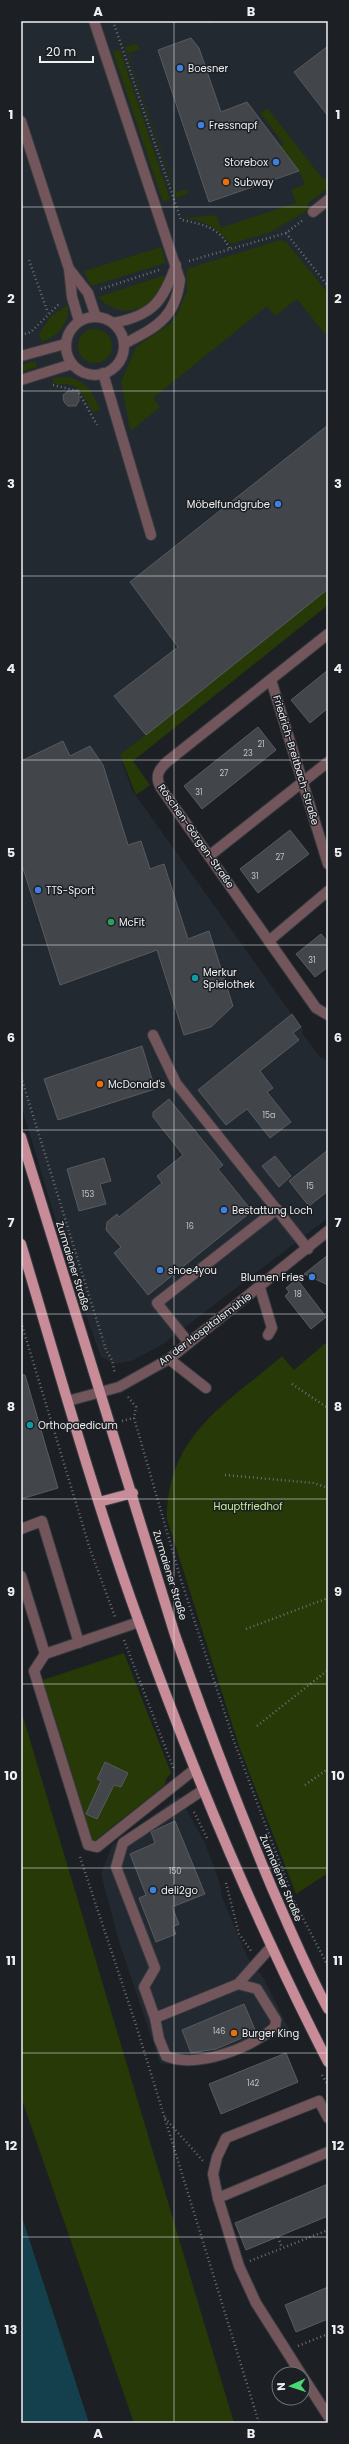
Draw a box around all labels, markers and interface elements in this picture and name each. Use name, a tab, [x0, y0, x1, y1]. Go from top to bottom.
text: A	[93, 2, 103, 21]
text: B	[247, 2, 256, 21]
scale bar	[40, 38, 93, 64]
text: 20 m	[46, 43, 76, 60]
place label: Boesner	[188, 61, 229, 76]
marker: Boesner	[175, 63, 185, 73]
text: 1	[9, 105, 13, 124]
text: 1	[336, 105, 340, 124]
place label: Fressnapf	[209, 118, 258, 133]
marker: Fressnapf	[196, 120, 206, 130]
place label: Storebox	[224, 155, 268, 170]
marker: Storebox	[271, 157, 281, 167]
place label: Subway	[234, 175, 274, 190]
marker: Subway	[221, 177, 231, 187]
text: 2	[7, 289, 15, 308]
text: 2	[334, 289, 342, 308]
text: 3	[7, 474, 15, 493]
text: 3	[334, 474, 342, 493]
place label: Möbelfundgrube	[187, 497, 270, 512]
marker: Möbelfundgrube	[273, 499, 283, 509]
text: 4	[7, 659, 16, 678]
text: 4	[334, 659, 343, 678]
street label: Friedrich-Breitbach-Straße	[269, 693, 323, 827]
house number: 21	[257, 739, 265, 750]
house number: 23	[243, 748, 253, 759]
house number: 27	[220, 768, 229, 779]
street label: Röschen-Görgen-Straße	[154, 781, 238, 891]
house number: 31	[195, 787, 203, 798]
text: 5	[7, 843, 15, 862]
text: 5	[334, 843, 342, 862]
house number: 27	[276, 852, 285, 863]
house number: 31	[251, 871, 259, 882]
place label: TTS-Sport	[46, 883, 95, 898]
marker: TTS-Sport	[33, 885, 43, 895]
place label: McFit	[119, 915, 145, 930]
marker: McFit	[106, 917, 116, 927]
house number: 31	[308, 955, 316, 966]
place label: Merkur Spielothek	[203, 965, 255, 992]
marker: Merkur Spielothek	[190, 973, 200, 983]
text: 6	[7, 1028, 15, 1047]
text: 6	[334, 1028, 342, 1047]
place label: McDonald's	[108, 1077, 165, 1092]
marker: McDonald's	[95, 1079, 105, 1089]
house number: 15a	[263, 1110, 276, 1121]
house number: 15	[306, 1181, 314, 1192]
house number: 153	[82, 1189, 94, 1200]
place label: Bestattung Loch	[232, 1203, 313, 1218]
marker: Bestattung Loch	[219, 1205, 229, 1215]
text: 7	[8, 1213, 15, 1232]
text: 7	[335, 1213, 342, 1232]
street label: Zurmaiener Straße	[52, 1219, 94, 1313]
house number: 16	[186, 1221, 194, 1232]
place label: shoe4you	[168, 1263, 217, 1278]
marker: shoe4you	[155, 1265, 165, 1275]
place label: Blumen Fries	[241, 1270, 304, 1285]
marker: Blumen Fries	[307, 1272, 317, 1282]
street label: An der Hospitalsmühle	[155, 1289, 255, 1369]
house number: 18	[294, 1289, 302, 1300]
text: 8	[7, 1397, 15, 1416]
text: 8	[334, 1397, 342, 1416]
place label: Orthopaedicum	[38, 1418, 118, 1433]
marker: Orthopaedicum	[25, 1420, 35, 1430]
park label: Hauptfriedhof	[213, 1499, 283, 1514]
street label: Zurmaiener Straße	[149, 1528, 191, 1622]
text: 9	[7, 1582, 15, 1601]
text: 9	[334, 1582, 342, 1601]
text: 10	[4, 1766, 18, 1785]
text: 10	[331, 1766, 345, 1785]
street label: Zurmaiener Straße	[256, 1832, 306, 1924]
house number: 150	[169, 1866, 181, 1877]
place label: deli2go	[161, 1883, 198, 1898]
marker: deli2go	[148, 1885, 158, 1895]
text: 11	[6, 1951, 16, 1970]
text: 11	[333, 1951, 343, 1970]
house number: 146	[213, 2026, 225, 2037]
place label: Burger King	[242, 2026, 299, 2041]
marker: Burger King	[229, 2028, 239, 2038]
house number: 142	[247, 2078, 259, 2089]
text: 12	[5, 2136, 18, 2155]
text: 12	[332, 2136, 345, 2155]
text: 13	[5, 2320, 18, 2339]
text: 13	[332, 2320, 345, 2339]
north arrow	[271, 2366, 311, 2406]
text: N	[273, 2382, 289, 2391]
text: A	[93, 2424, 103, 2443]
text: B	[247, 2424, 256, 2443]

